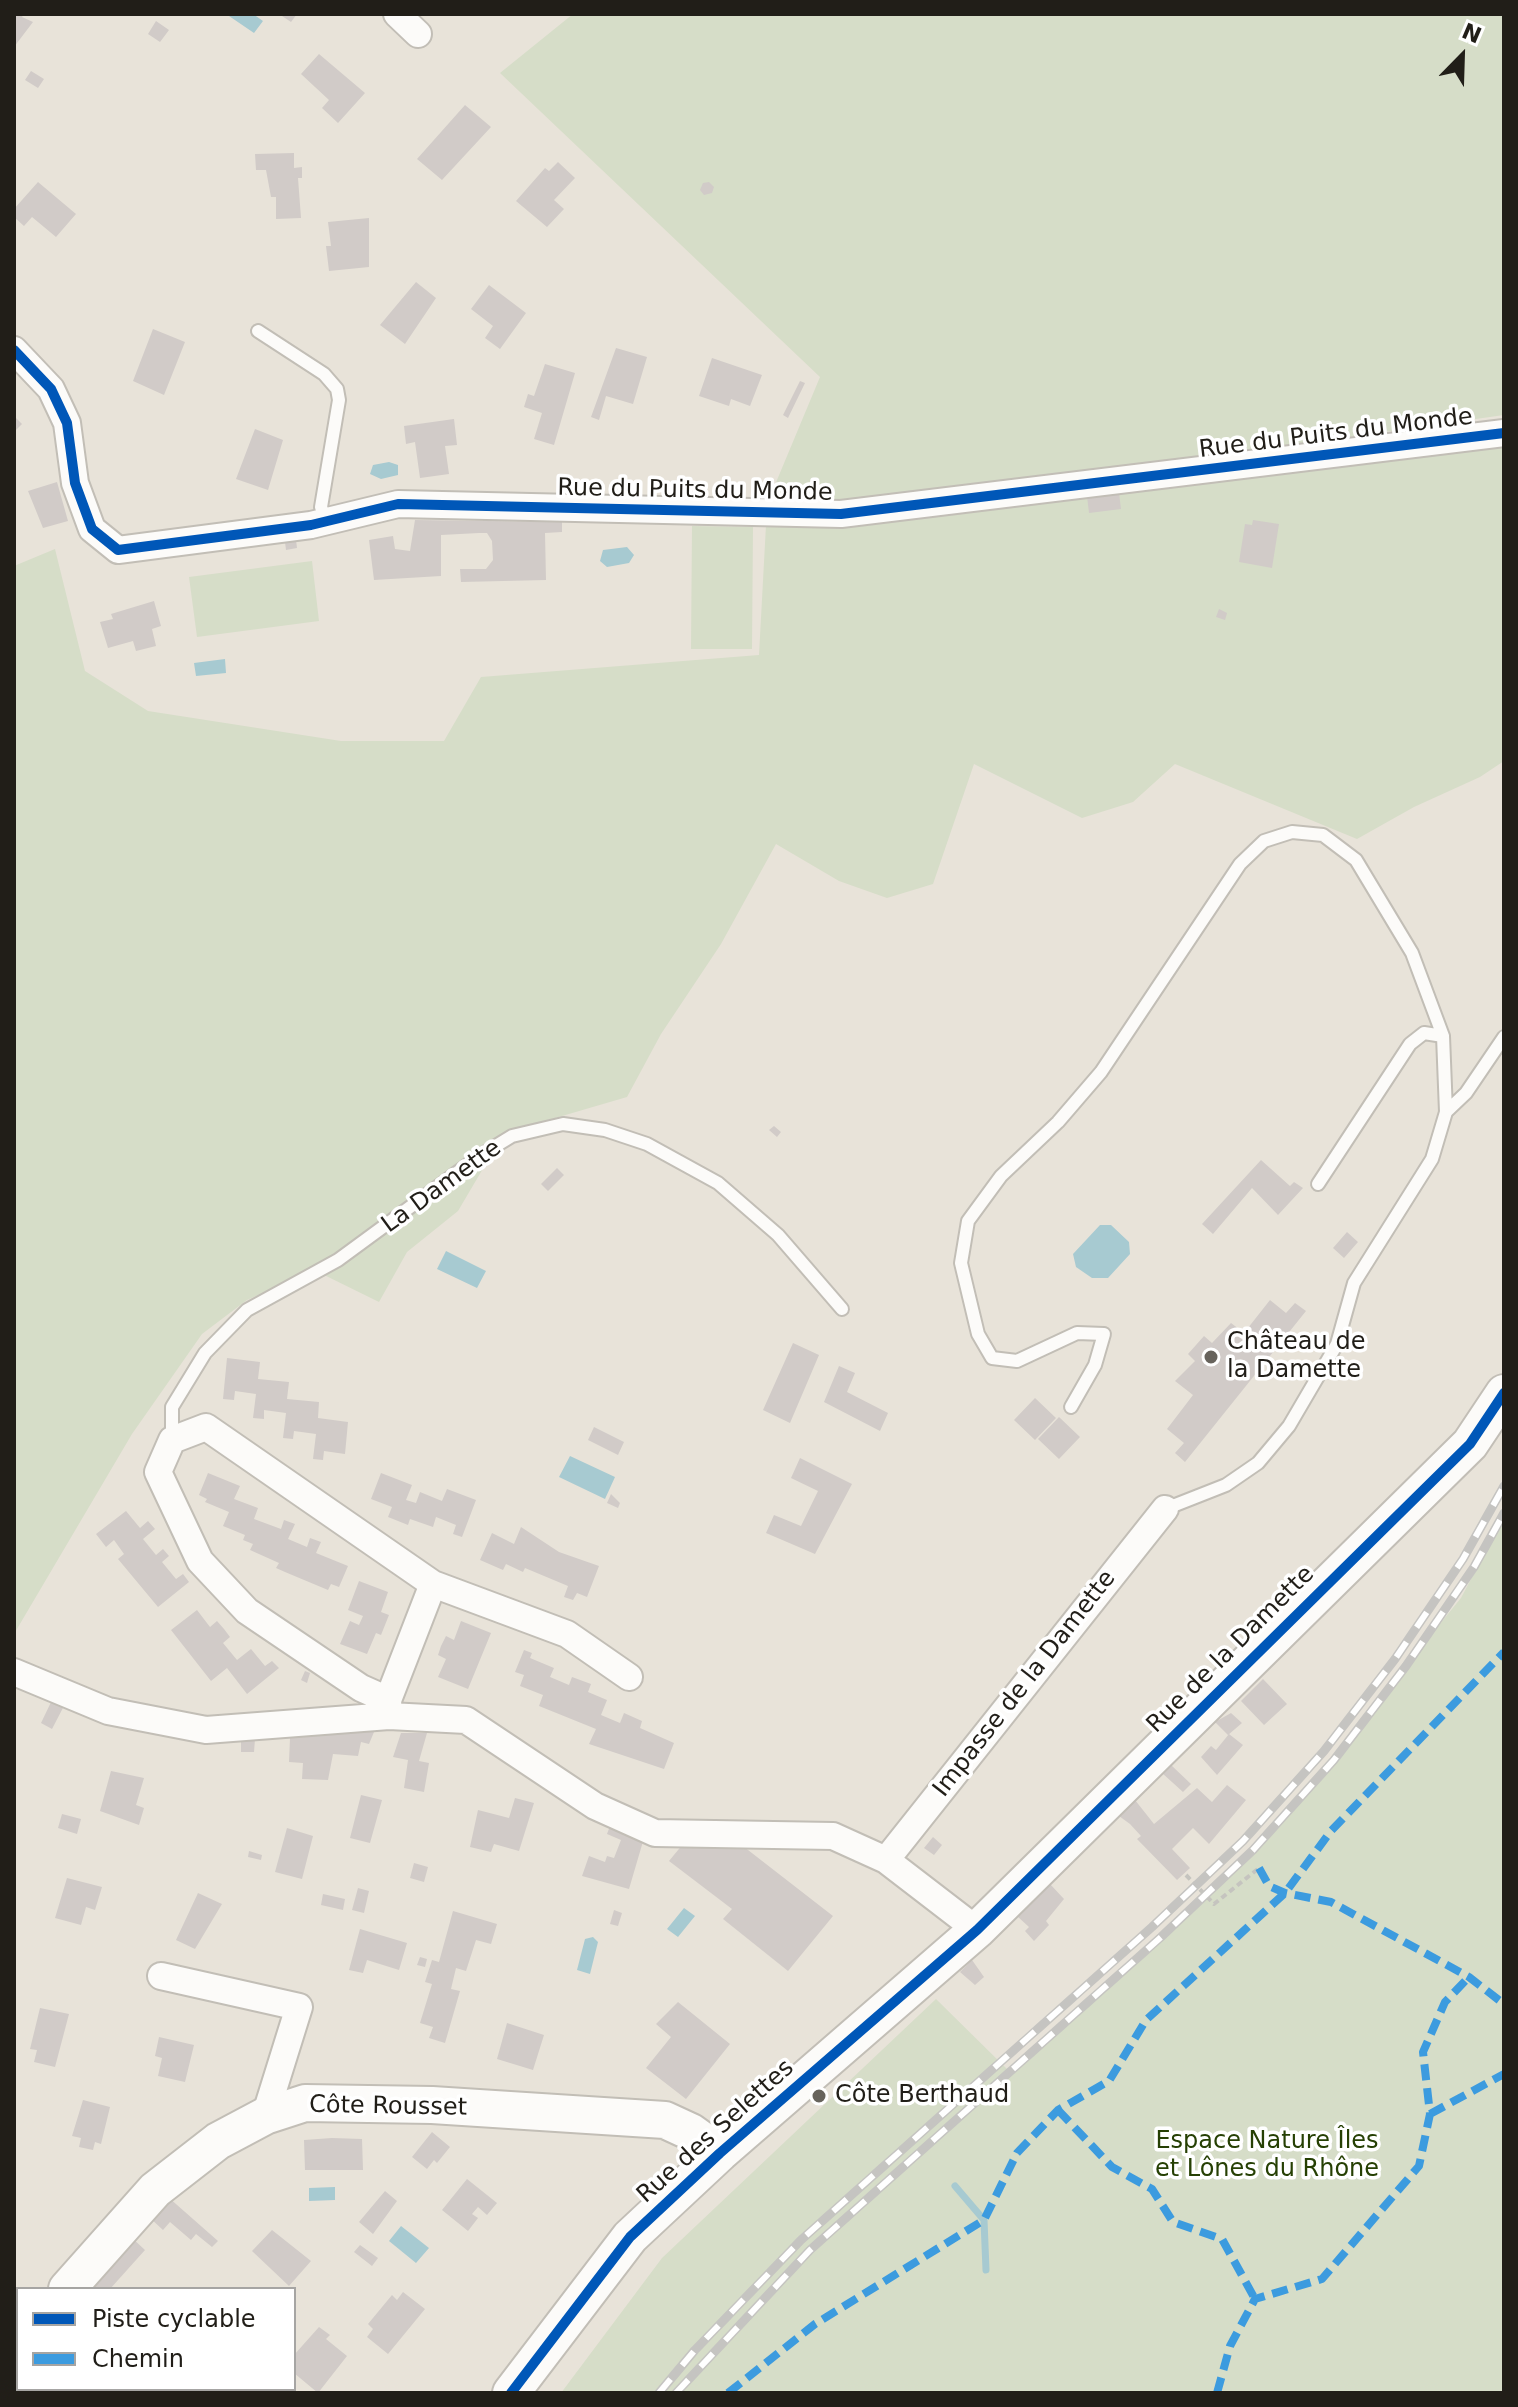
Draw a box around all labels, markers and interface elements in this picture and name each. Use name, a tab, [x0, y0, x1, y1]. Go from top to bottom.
north arrow	[1422, 16, 1502, 96]
text: N	[1458, 18, 1485, 49]
street label: Rue du Puits du Monde	[1198, 403, 1474, 465]
street label: Rue du Puits du Monde	[557, 474, 833, 508]
street label: La Damette	[377, 1134, 507, 1240]
place label: Château de la Damette	[1227, 1329, 1365, 1385]
marker: Château de la Damette	[1202, 1348, 1220, 1366]
street label: Rue de la Damette	[1141, 1560, 1321, 1740]
street label: Impasse de la Damette	[928, 1565, 1122, 1803]
street label: Rue des Selettes	[632, 2054, 800, 2210]
place label: Côte Berthaud	[835, 2082, 1009, 2110]
marker: Côte Berthaud	[810, 2087, 828, 2105]
street label: Côte Rousset	[309, 2091, 467, 2123]
park label: Espace Nature Îles et Lônes du Rhône	[1155, 2128, 1379, 2184]
legend	[16, 2287, 296, 2391]
text: Piste cyclable	[92, 2305, 256, 2333]
text: Chemin	[92, 2345, 184, 2373]

